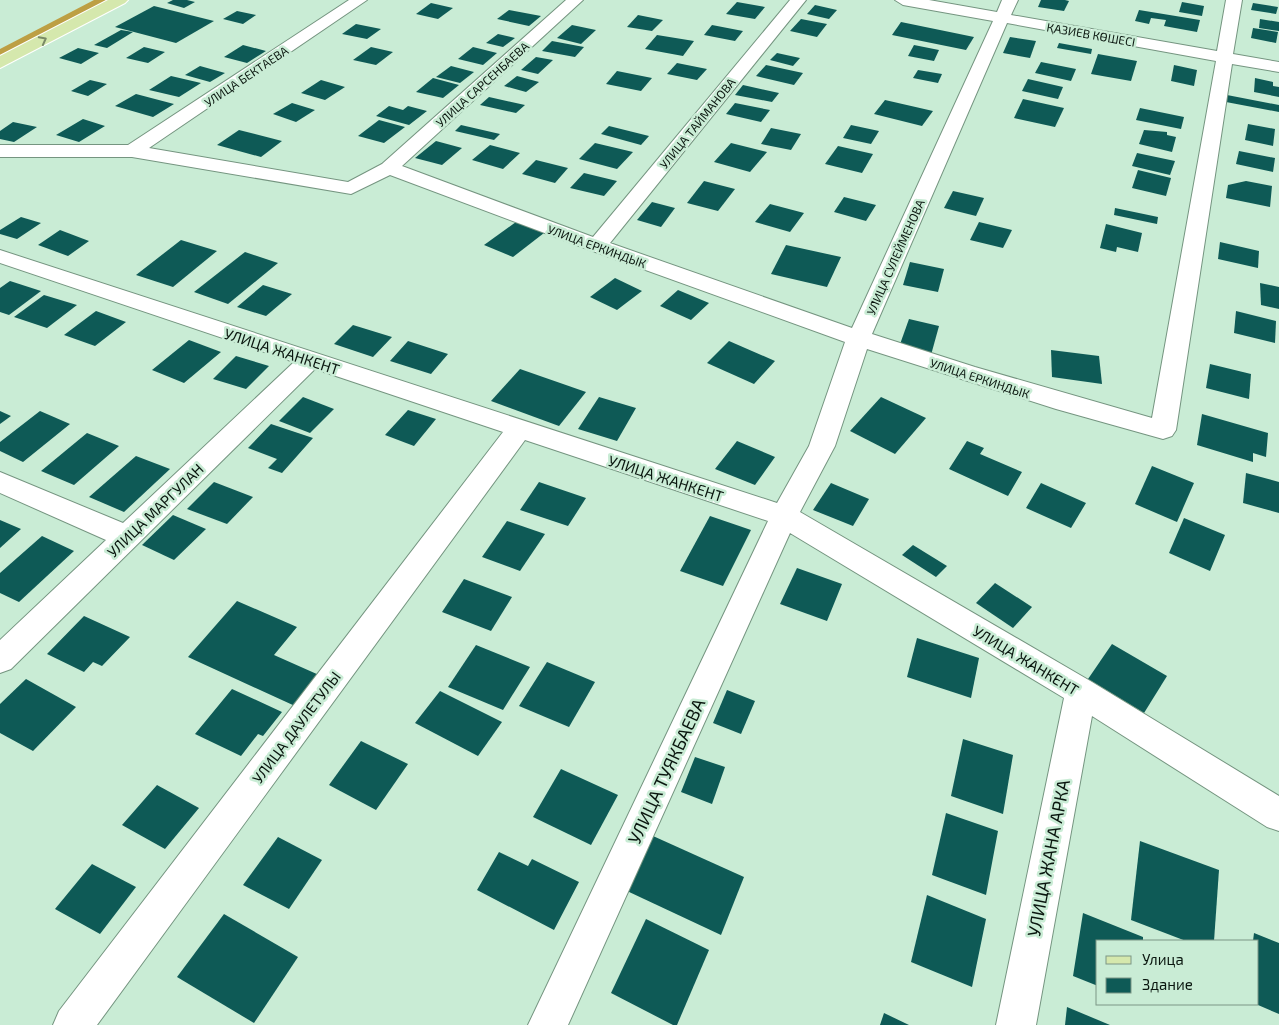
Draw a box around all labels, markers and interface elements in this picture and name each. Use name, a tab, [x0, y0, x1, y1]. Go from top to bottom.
street label: ҚАЗИЕВ КӨШЕСІ	[1046, 19, 1136, 49]
one-way arrow	[38, 36, 47, 46]
street label: УЛИЦА САРСЕНБАЕВА	[433, 38, 532, 129]
street label: УЛИЦА БЕКТАЕВА	[201, 43, 291, 109]
street label: УЛИЦА ТАЙМАНОВА	[656, 74, 738, 171]
street label: УЛИЦА СУЛЕЙМЕНОВА	[863, 197, 927, 317]
street label: УЛИЦА ЕРКИНДЫК	[546, 222, 648, 270]
street label: УЛИЦА ЖАНКЕНТ	[222, 324, 342, 378]
street label: УЛИЦА ЕРКИНДЫК	[929, 355, 1031, 401]
street label: УЛИЦА ЖАНКЕНТ	[606, 451, 726, 505]
street label: УЛИЦА МАРГУЛАН	[103, 459, 207, 561]
street label: УЛИЦА ЖАНКЕНТ	[970, 621, 1082, 699]
street label: УЛИЦА ДАУЛЕТУЛЫ	[248, 667, 344, 787]
street label: УЛИЦА ТУЯКБАЕВА	[623, 694, 710, 847]
street label: УЛИЦА ЖАНА АРКА	[1022, 777, 1074, 938]
legend	[1096, 940, 1259, 1005]
text: Улица	[1142, 950, 1184, 968]
text: Здание	[1142, 975, 1193, 993]

